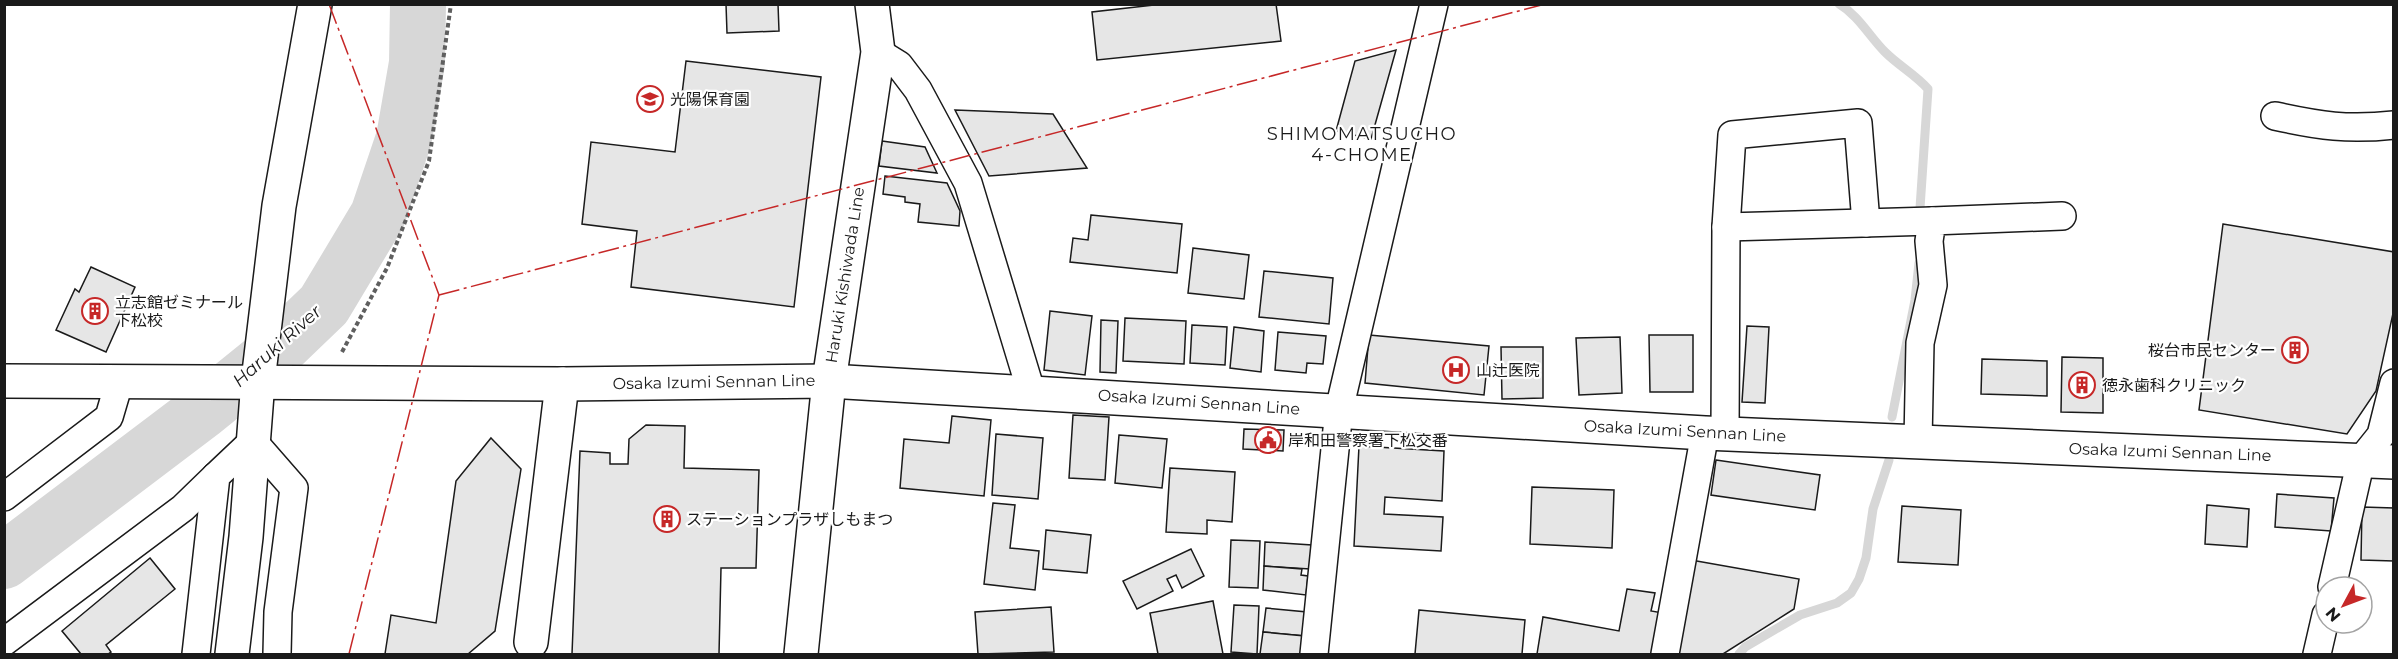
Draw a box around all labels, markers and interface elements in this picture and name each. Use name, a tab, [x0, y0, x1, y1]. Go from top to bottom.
school or university icon: 光陽保育園	[635, 84, 665, 114]
place label: 光陽保育園	[670, 90, 750, 109]
district label: SHIMOMATSUCHO 4-CHOME	[1267, 123, 1457, 166]
street label: Haruki Kishiwada Line	[822, 186, 868, 364]
place label: 立志館ゼミナール 下松校	[115, 293, 243, 330]
building icon: 立志館ゼミナール 下松校	[80, 296, 110, 326]
water label: Haruki River	[228, 300, 326, 392]
building icon: 桜台市民センター	[2280, 335, 2310, 365]
place label: 桜台市民センター	[2148, 341, 2276, 360]
hospital icon: 山辻医院	[1441, 355, 1471, 385]
place label: 山辻医院	[1476, 361, 1540, 380]
building icon: 徳永歯科クリニック	[2067, 370, 2097, 400]
street label: Osaka Izumi Sennan Line	[612, 371, 816, 393]
place label: 徳永歯科クリニック	[2102, 376, 2246, 395]
street label: Osaka Izumi Sennan Line	[1097, 385, 1301, 419]
street label: Osaka Izumi Sennan Line	[1583, 416, 1787, 446]
public building icon: 岸和田警察署下松交番	[1253, 425, 1283, 455]
place label: 岸和田警察署下松交番	[1288, 431, 1448, 450]
street label: Osaka Izumi Sennan Line	[2068, 439, 2272, 465]
building icon: ステーションプラザしもまつ	[652, 504, 682, 534]
place label: ステーションプラザしもまつ	[686, 510, 893, 529]
north arrow	[2314, 575, 2374, 635]
text: N	[2322, 603, 2344, 626]

